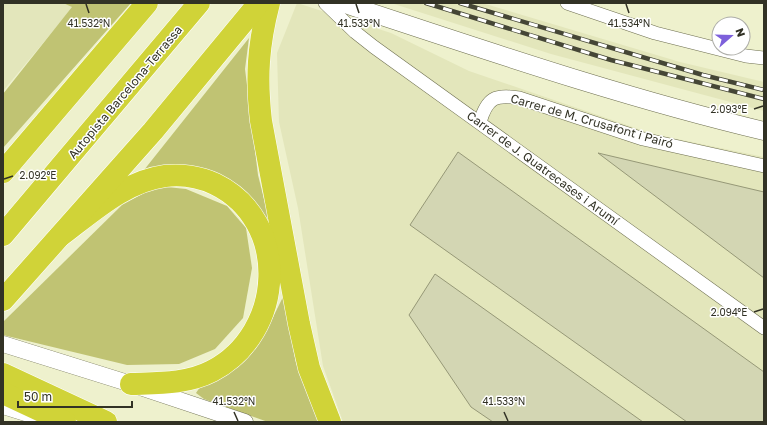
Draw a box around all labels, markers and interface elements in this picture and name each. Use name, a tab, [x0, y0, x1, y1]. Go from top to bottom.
north arrow	[711, 16, 751, 56]
text: 41.532°N	[68, 17, 110, 29]
text: 41.533°N	[338, 17, 380, 29]
text: 41.534°N	[608, 17, 650, 29]
street label: Autopista Barcelona-Terrassa	[65, 22, 185, 162]
text: N	[733, 26, 748, 39]
street label: Carrer de M. Crusafont i Pairó	[509, 91, 675, 151]
text: 2.093°E	[711, 103, 747, 115]
street label: Carrer de J. Quatrecases i Arumí	[464, 108, 623, 229]
text: 2.092°E	[20, 169, 56, 181]
text: 2.094°E	[711, 306, 747, 318]
scale bar	[18, 383, 132, 409]
text: 50 m	[24, 389, 52, 404]
text: 41.532°N	[213, 395, 255, 407]
text: 41.533°N	[483, 395, 525, 407]

